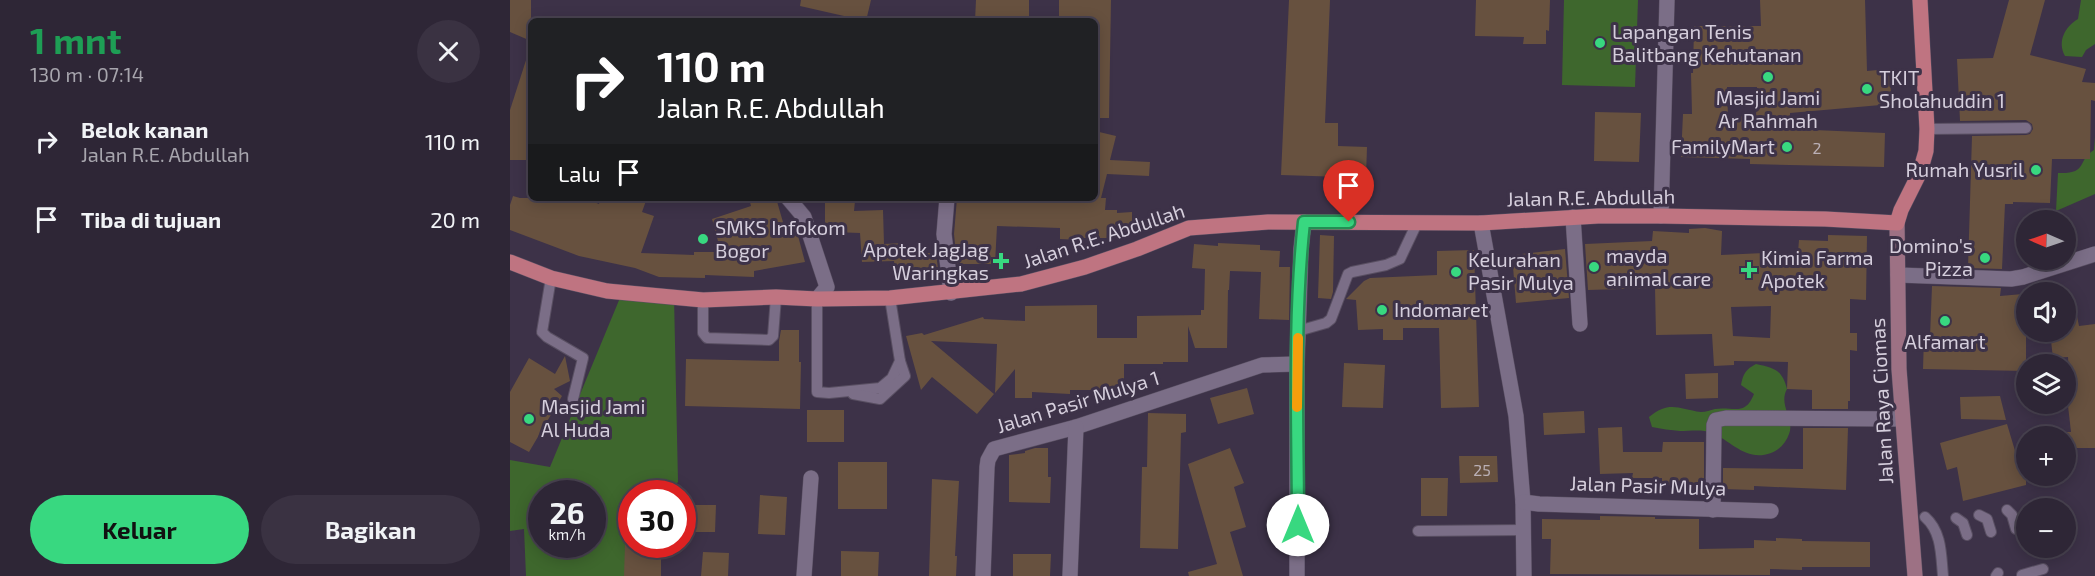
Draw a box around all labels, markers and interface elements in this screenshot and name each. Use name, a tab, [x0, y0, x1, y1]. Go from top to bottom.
text: 1 mnt	[30, 18, 121, 61]
place label: Lapangan Tenis Balitbang Kehutanan	[1612, 19, 1802, 66]
button: close	[417, 20, 480, 83]
marker: Lapangan Tenis Balitbang Kehutanan	[1593, 36, 1607, 50]
text: 110 m	[657, 40, 766, 90]
icon: right	[558, 42, 636, 120]
text: 130 m · 07:14	[30, 62, 144, 86]
place label: TKIT Sholahuddin 1	[1879, 65, 2005, 112]
marker: Masjid Jami Ar Rahmah	[1761, 70, 1775, 84]
marker: TKIT Sholahuddin 1	[1860, 82, 1874, 96]
place label: Masjid Jami Ar Rahmah	[1716, 85, 1820, 132]
text: Jalan R.E. Abdullah	[657, 91, 885, 123]
text: Belok kanan	[81, 116, 208, 142]
icon: right	[30, 125, 63, 158]
text: 110 m	[425, 128, 480, 154]
place label: FamilyMart	[1671, 134, 1775, 158]
house number: 2	[1813, 138, 1822, 157]
marker: FamilyMart	[1780, 140, 1794, 154]
text: Jalan R.E. Abdullah	[81, 142, 250, 166]
icon: arrive	[612, 156, 645, 189]
place label: Rumah Yusril	[1905, 157, 2024, 181]
text: Lalu	[558, 160, 600, 186]
pin	[1323, 160, 1374, 222]
marker: Rumah Yusril	[2029, 163, 2043, 177]
icon: arrive	[1332, 169, 1365, 202]
street label: Jalan R.E. Abdullah	[1506, 184, 1676, 210]
street label: Jalan R.E. Abdullah	[1020, 198, 1188, 273]
icon: arrive	[30, 203, 63, 236]
text: Tiba di tujuan	[81, 206, 221, 232]
text: 20 m	[430, 206, 480, 232]
north arrow	[2016, 210, 2076, 270]
map controls	[2016, 210, 2076, 558]
place label: SMKS Infokom Bogor	[715, 215, 846, 262]
marker: SMKS Infokom Bogor	[696, 232, 710, 246]
place label: Domino's Pizza	[1889, 233, 1973, 280]
place label: Apotek JagJag Waringkas	[863, 237, 989, 284]
place label: mayda animal care	[1606, 243, 1711, 290]
place label: Kimia Farma Apotek	[1761, 245, 1874, 292]
place label: Kelurahan Pasir Mulya	[1468, 247, 1574, 294]
marker: Domino's Pizza	[1978, 251, 1992, 265]
marker: Apotek JagJag Waringkas	[994, 254, 1008, 268]
marker: mayda animal care	[1587, 260, 1601, 274]
marker: Kimia Farma Apotek	[1742, 263, 1756, 277]
marker: Kelurahan Pasir Mulya	[1449, 265, 1463, 279]
button: sound	[2016, 282, 2076, 342]
place label: Indomaret	[1394, 297, 1489, 321]
marker: Indomaret	[1375, 303, 1389, 317]
marker: Alfamart	[1938, 314, 1952, 328]
street label: Jalan Raya Ciomas	[1865, 317, 1897, 485]
place label: Alfamart	[1904, 329, 1986, 353]
button: layers	[2016, 354, 2076, 414]
street label: Jalan Pasir Mulya 1	[993, 365, 1162, 437]
place label: Masjid Jami Al Huda	[541, 394, 645, 441]
marker: Masjid Jami Al Huda	[522, 412, 536, 426]
button: +	[2016, 426, 2076, 486]
house number: 25	[1473, 460, 1491, 479]
street label: Jalan Pasir Mulya	[1569, 470, 1727, 500]
speed limit sign: 30	[618, 480, 696, 558]
position arrow	[1266, 493, 1330, 557]
text: 26	[549, 494, 585, 530]
button: Keluar	[30, 495, 249, 564]
button: Bagikan	[261, 495, 480, 564]
button: −	[2016, 498, 2076, 558]
text: km/h	[548, 525, 586, 543]

